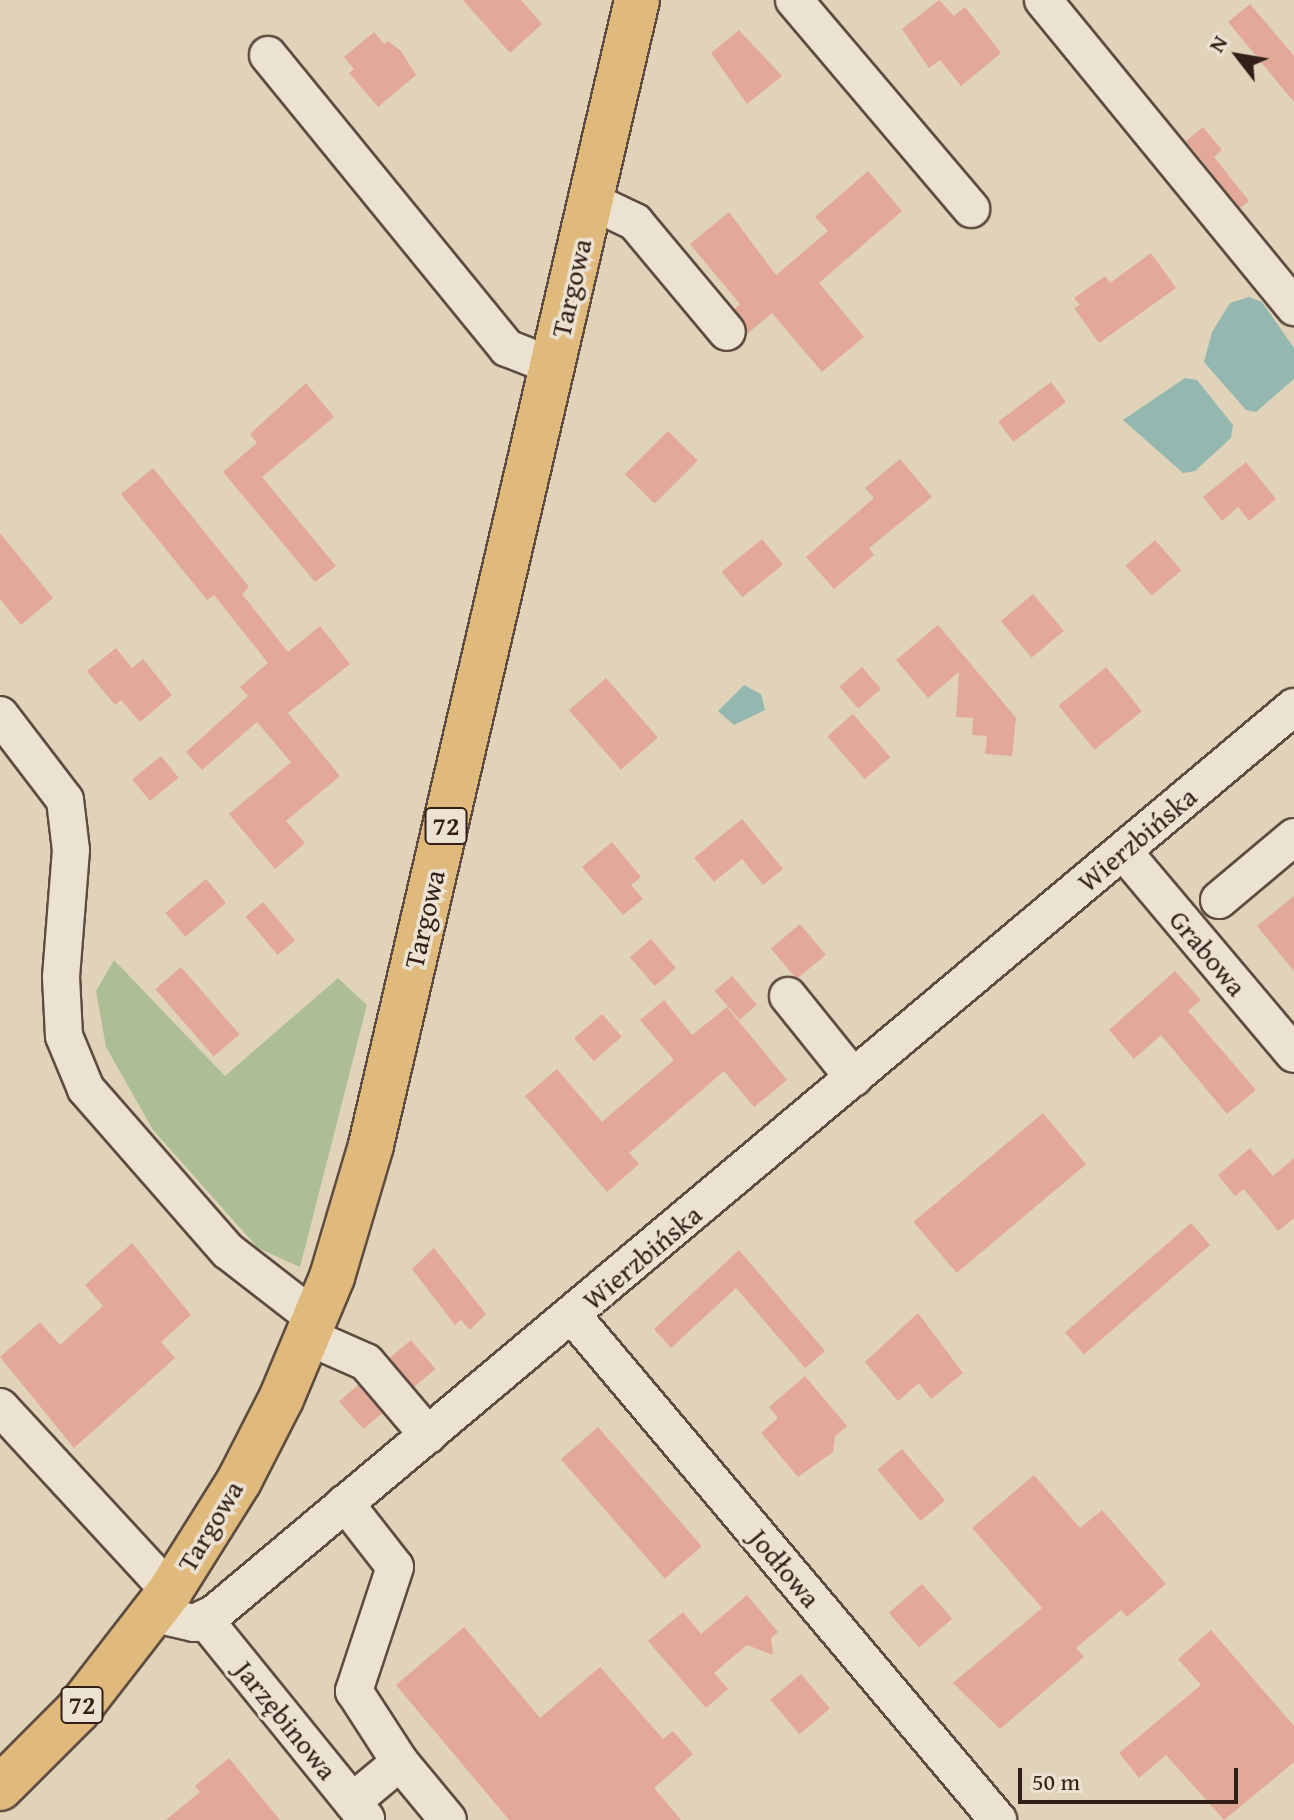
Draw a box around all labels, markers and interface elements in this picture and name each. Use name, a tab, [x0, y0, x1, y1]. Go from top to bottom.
north arrow	[1198, 16, 1278, 96]
text: N	[1200, 29, 1235, 58]
street label: Targowa	[543, 236, 599, 340]
street label: Wierzbińska	[1071, 779, 1203, 899]
road number: 72	[424, 804, 468, 848]
street label: Targowa	[396, 867, 452, 971]
street label: Grabowa	[1162, 903, 1254, 1003]
street label: Wierzbińska	[576, 1197, 708, 1317]
street label: Targowa	[170, 1475, 250, 1577]
street label: Jodłowa	[742, 1522, 828, 1614]
street label: Jarzębinowa	[228, 1654, 344, 1786]
road number: 72	[60, 1683, 104, 1727]
scale bar	[1022, 1752, 1242, 1802]
text: 50 m	[1032, 1764, 1080, 1799]

